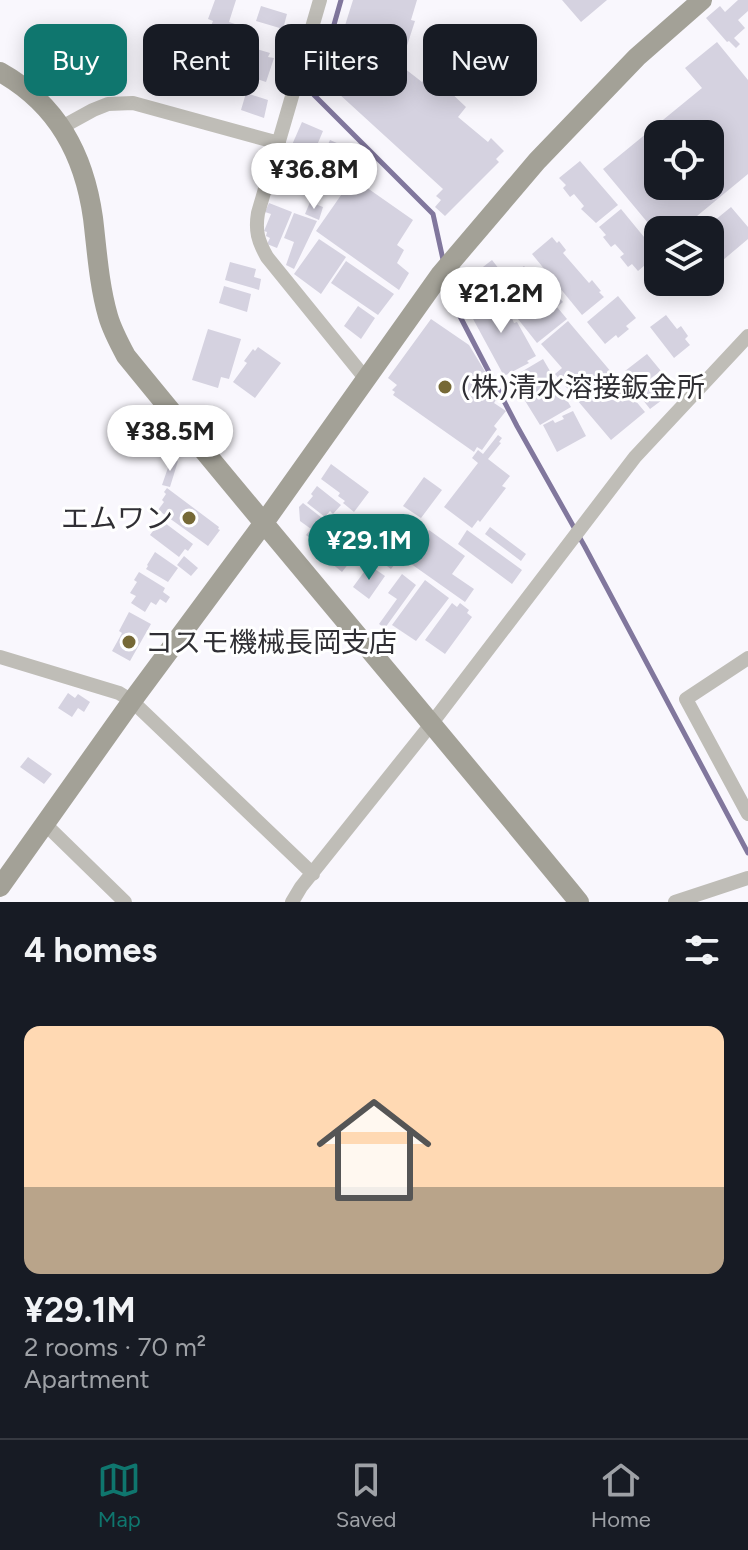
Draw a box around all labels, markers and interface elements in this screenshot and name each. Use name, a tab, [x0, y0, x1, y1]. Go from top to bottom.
chip: Buy	[24, 24, 127, 96]
chip: Rent	[143, 24, 259, 96]
chip: Filters	[275, 24, 407, 96]
chip: New	[423, 24, 537, 96]
map controls	[644, 120, 724, 296]
button: locate	[644, 120, 724, 200]
pin: ¥36.8M	[249, 143, 379, 211]
text: ¥36.8M	[269, 153, 359, 185]
button: layers	[644, 216, 724, 296]
pin: ¥21.2M	[436, 267, 566, 335]
text: ¥21.2M	[458, 277, 544, 309]
place label: (株)清水溶接鈑金所	[461, 370, 705, 404]
marker: (株)清水溶接鈑金所	[436, 378, 454, 396]
pin: ¥38.5M	[105, 405, 235, 473]
text: ¥38.5M	[125, 415, 215, 447]
place label: エムワン	[61, 501, 173, 535]
marker: エムワン	[180, 509, 198, 527]
pin: ¥29.1M	[304, 514, 434, 582]
text: ¥29.1M	[326, 524, 412, 556]
place label: コスモ機械長岡支店	[145, 625, 397, 659]
marker: コスモ機械長岡支店	[120, 633, 138, 651]
icon: filters	[680, 928, 724, 972]
text: 4 homes	[24, 930, 157, 971]
icon: home	[302, 1078, 446, 1222]
text: ¥29.1M	[24, 1290, 136, 1331]
text: 2 rooms · 70 m²	[24, 1331, 206, 1363]
text: Apartment	[24, 1363, 150, 1395]
tab: Map	[97, 1458, 141, 1533]
tab: Saved	[336, 1458, 396, 1533]
tab: Home	[591, 1458, 651, 1533]

